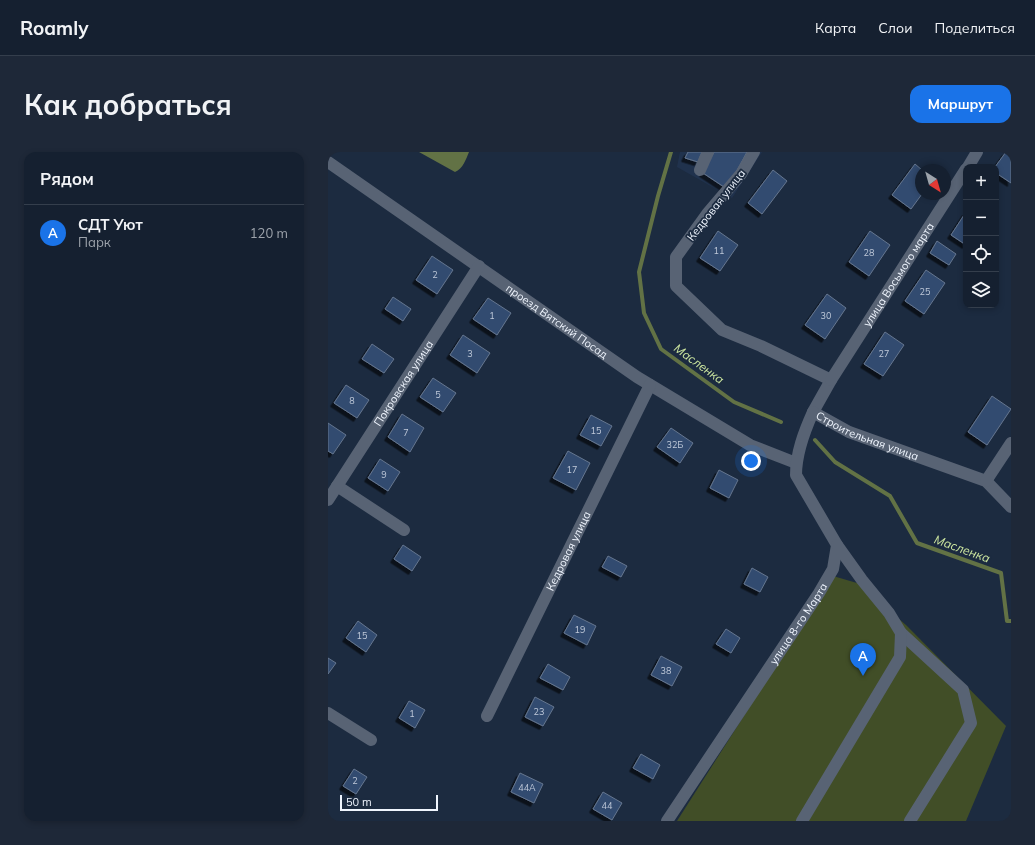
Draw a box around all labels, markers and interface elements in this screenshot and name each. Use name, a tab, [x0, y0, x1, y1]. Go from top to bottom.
text: Roamly	[20, 16, 88, 40]
text: Карта	[815, 19, 856, 37]
text: Слои	[878, 19, 913, 37]
text: Поделиться	[935, 19, 1015, 37]
button: Маршрут	[910, 85, 1011, 123]
text: Как добраться	[24, 87, 232, 122]
north arrow	[915, 164, 951, 200]
map controls	[963, 164, 999, 308]
button: +	[963, 164, 999, 200]
street label: Кедровая улица	[684, 166, 748, 244]
text: Рядом	[40, 168, 94, 189]
button: −	[963, 200, 999, 236]
text: СДТ Уют	[78, 215, 143, 234]
street label: улица Восьмого марта	[860, 220, 937, 329]
text: A	[48, 225, 58, 241]
text: 120 m	[250, 225, 288, 241]
text: Парк	[78, 234, 111, 250]
button: locate	[963, 236, 999, 272]
house number: 11	[714, 245, 724, 256]
house number: 28	[864, 247, 874, 258]
house number: 2	[432, 269, 438, 280]
button: layers	[963, 272, 999, 308]
street label: проезд Вятский Посад	[503, 281, 611, 362]
house number: 25	[920, 286, 931, 297]
house number: 1	[489, 310, 495, 321]
house number: 30	[821, 310, 831, 321]
street label: Покровская улица	[371, 338, 436, 429]
water label: Масленка	[671, 340, 727, 387]
house number: 3	[467, 348, 473, 359]
house number: 27	[879, 348, 889, 359]
house number: 5	[435, 389, 441, 400]
house number: 8	[349, 395, 355, 406]
street label: Строительная улица	[814, 408, 921, 463]
house number: 15	[591, 425, 602, 436]
house number: 7	[403, 427, 409, 438]
house number: 32Б	[667, 439, 683, 450]
your location	[741, 451, 761, 471]
house number: 17	[567, 464, 577, 475]
house number: 9	[381, 469, 387, 480]
street label: Кедровая улица	[543, 509, 594, 593]
water label: Масленка	[932, 532, 992, 566]
street label: улица 8-го Марта	[766, 580, 830, 667]
house number: 19	[575, 624, 585, 635]
house number: 15	[357, 630, 368, 641]
pin: A	[850, 643, 876, 676]
house number: 38	[661, 665, 671, 676]
house number: 23	[534, 706, 544, 717]
house number: 1	[409, 708, 415, 719]
house number: 2	[352, 775, 358, 786]
house number: 44А	[518, 782, 536, 793]
scale bar	[340, 793, 438, 812]
text: 50 m	[346, 795, 372, 809]
house number: 44	[602, 800, 613, 811]

